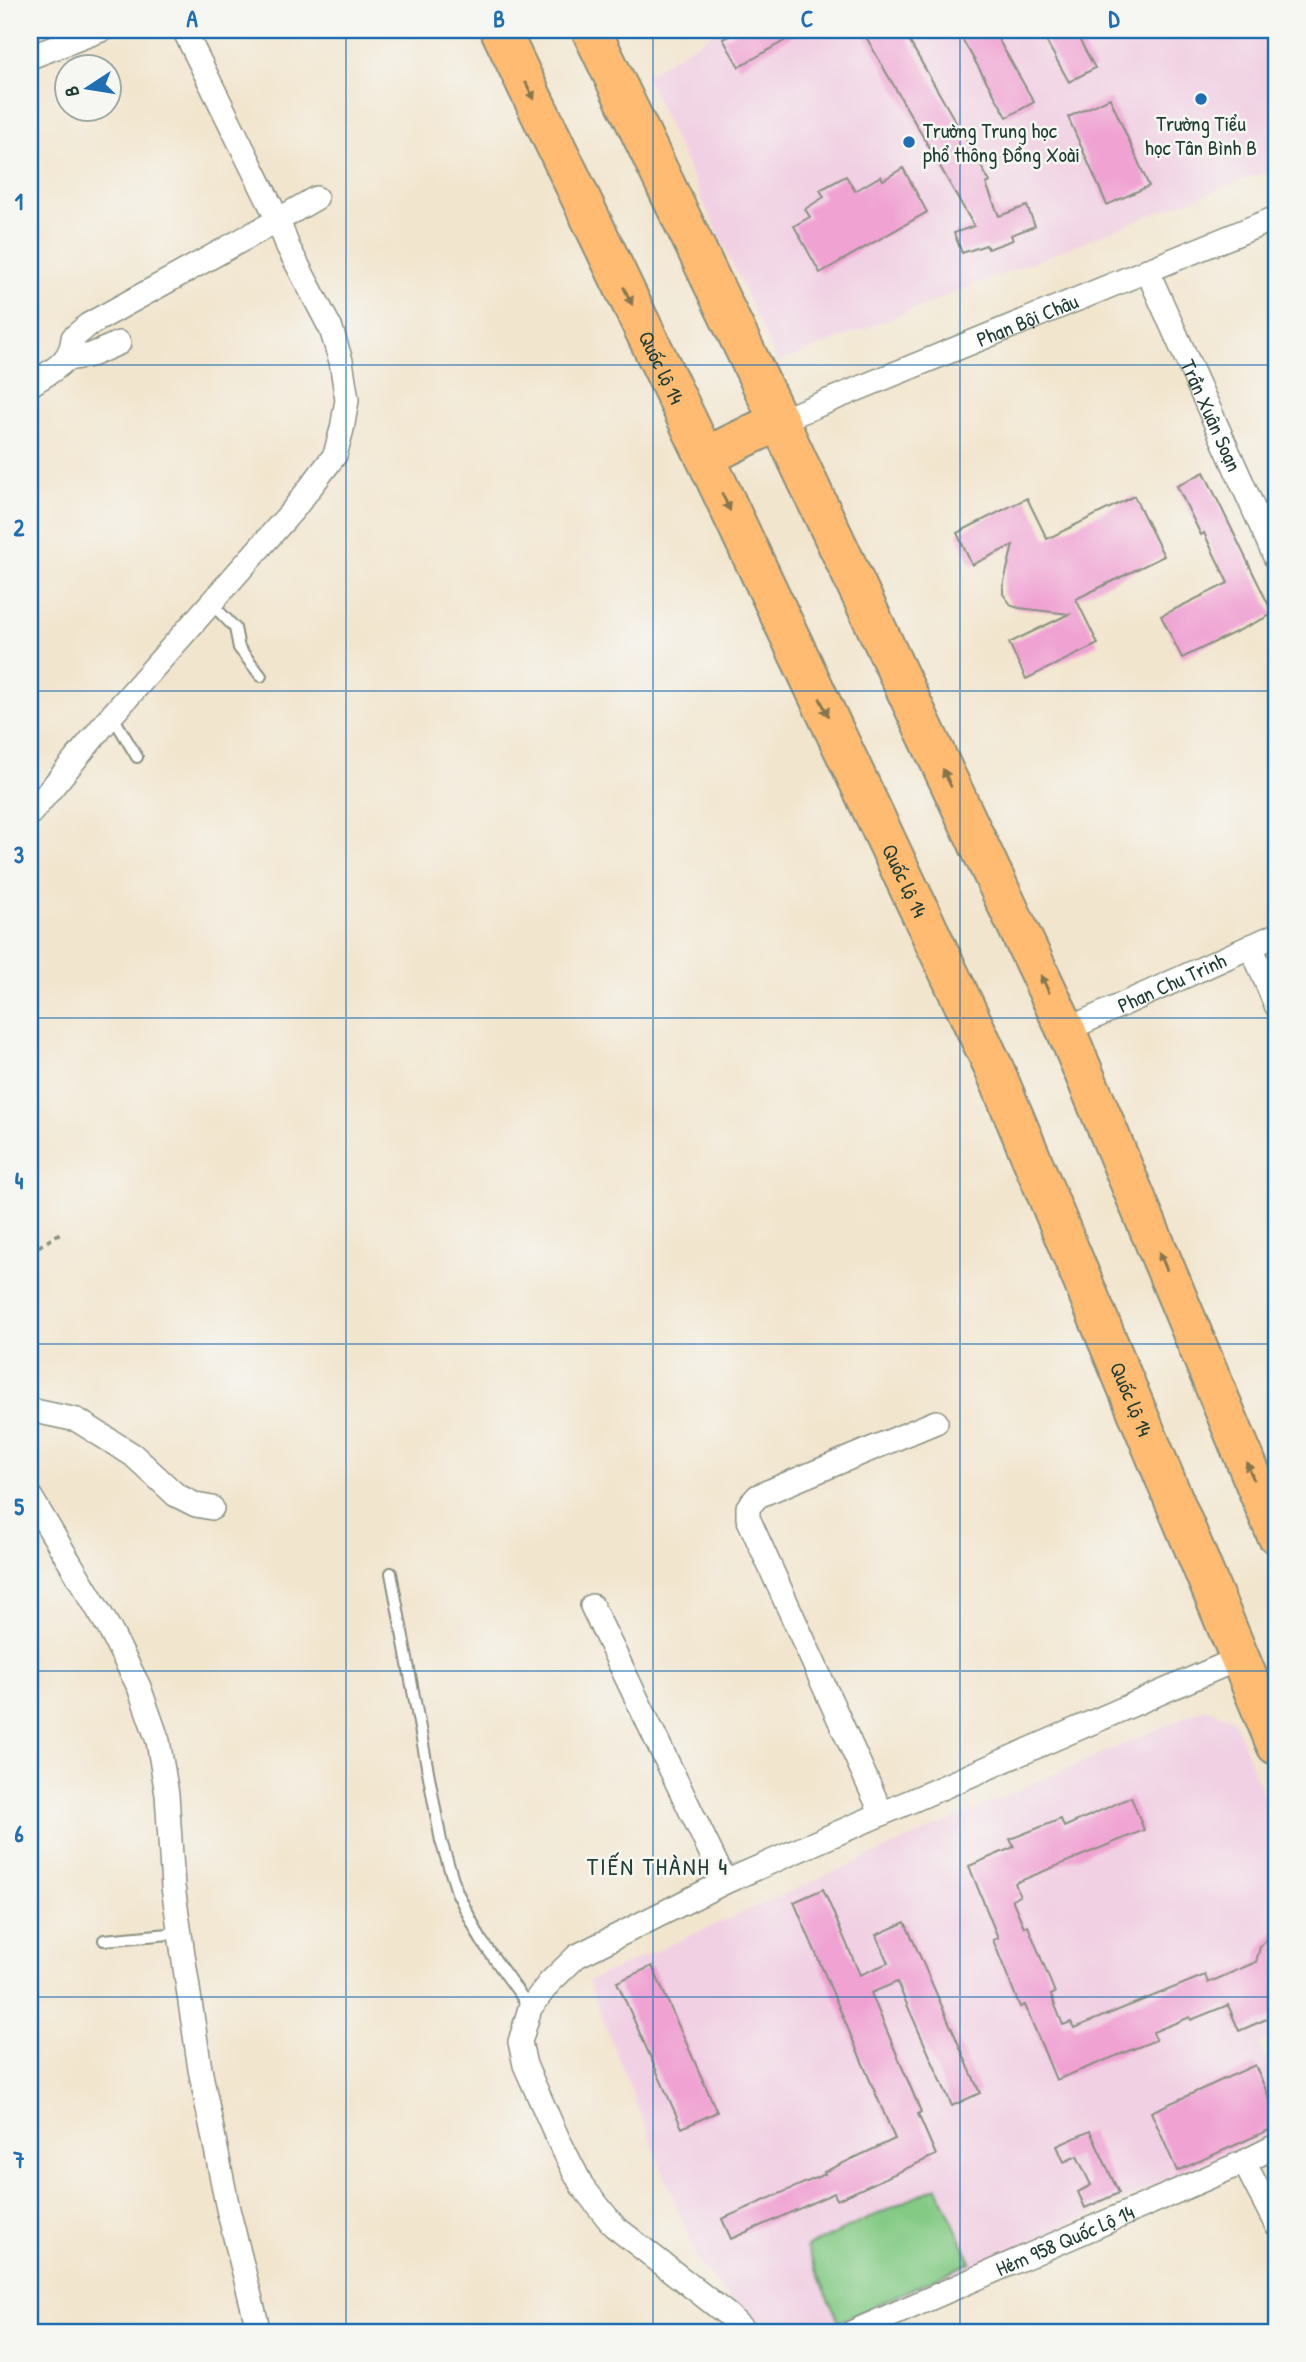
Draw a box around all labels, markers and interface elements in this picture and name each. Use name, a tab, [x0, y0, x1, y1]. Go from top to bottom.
text: A	[186, 3, 198, 34]
text: B	[493, 3, 505, 34]
text: C	[801, 3, 813, 34]
text: D	[1109, 3, 1121, 34]
north arrow	[52, 52, 122, 122]
one-way arrow	[524, 81, 535, 101]
text: B	[58, 84, 85, 99]
marker: Trường Tiểu học Tân Bình B	[1193, 91, 1209, 107]
place label: Trường Tiểu học Tân Bình B	[1145, 109, 1257, 162]
place label: Trường Trung học phổ thông Đồng Xoài	[923, 116, 1080, 169]
marker: Trường Trung học phổ thông Đồng Xoài	[901, 134, 917, 150]
text: 1	[15, 186, 23, 217]
one-way arrow	[623, 286, 634, 306]
street label: Phan Bội Châu	[972, 286, 1083, 353]
street label: Quốc lộ 14	[632, 326, 692, 409]
street label: Trần Xuân Soạn	[1174, 355, 1249, 476]
one-way arrow	[721, 491, 732, 512]
text: 2	[14, 512, 25, 543]
one-way arrow	[818, 697, 829, 717]
one-way arrow	[942, 768, 953, 788]
text: 3	[14, 839, 24, 870]
street label: Quốc lộ 14	[875, 839, 935, 922]
street label: Phan Chu Trinh	[1113, 945, 1231, 1019]
one-way arrow	[1039, 974, 1050, 994]
text: 4	[15, 1165, 24, 1196]
one-way arrow	[1157, 1250, 1168, 1271]
street label: Quốc lộ 14	[1103, 1357, 1160, 1441]
one-way arrow	[1244, 1460, 1255, 1481]
text: 5	[14, 1491, 24, 1522]
text: 6	[14, 1818, 24, 1849]
district label: TIẾN THÀNH 4	[587, 1850, 729, 1882]
text: 7	[12, 2144, 25, 2175]
street label: Hẻm 958 Quốc Lộ 14	[991, 2197, 1139, 2283]

